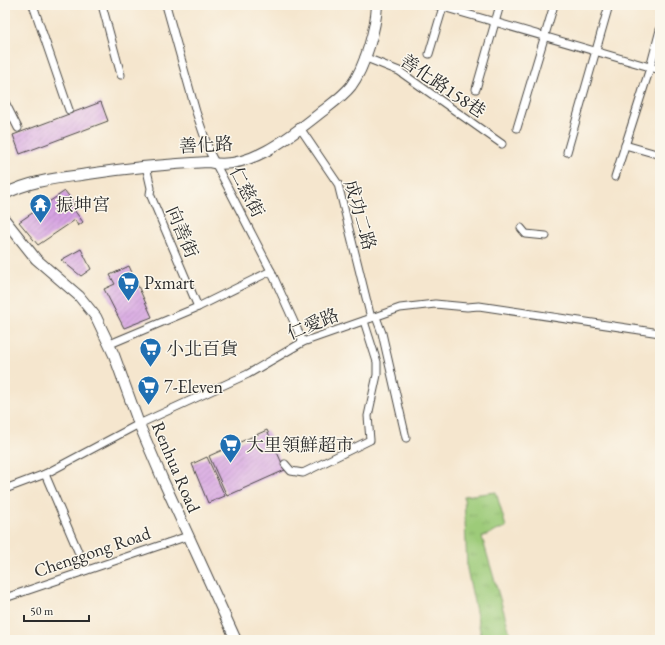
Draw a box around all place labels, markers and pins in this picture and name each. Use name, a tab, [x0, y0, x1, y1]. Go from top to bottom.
temple icon: 振坤宮	[27, 192, 53, 225]
place label: 振坤宮	[56, 193, 110, 216]
supermarket icon: Pxmart	[116, 270, 142, 303]
place label: Pxmart	[144, 271, 195, 294]
supermarket icon: 小北百貨	[138, 336, 164, 369]
place label: 小北百貨	[166, 337, 238, 360]
supermarket icon: 7-Eleven	[136, 374, 162, 407]
place label: 7-Eleven	[164, 375, 224, 398]
supermarket icon: 大里領鮮超市	[218, 432, 244, 465]
place label: 大里領鮮超市	[246, 433, 354, 456]

